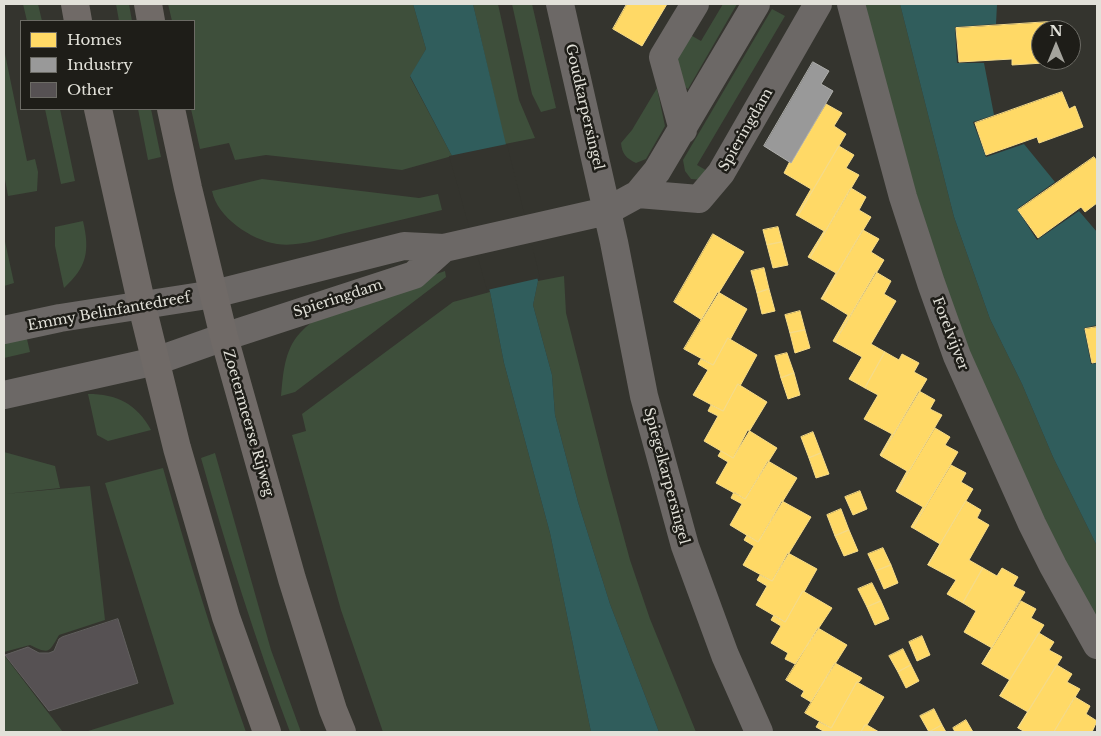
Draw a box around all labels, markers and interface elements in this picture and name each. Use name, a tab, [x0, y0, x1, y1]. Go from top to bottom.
legend	[20, 20, 195, 110]
north arrow	[1031, 20, 1081, 70]
text: N	[1049, 22, 1063, 40]
text: Homes	[67, 30, 122, 49]
street label: Goudkarpersingel	[561, 42, 607, 172]
text: Industry	[67, 55, 133, 74]
text: Other	[67, 80, 113, 99]
street label: Spieringdam	[715, 86, 777, 174]
street label: Spieringdam	[291, 277, 385, 321]
street label: Emmy Belinfantedreef	[26, 289, 192, 335]
street label: Forelvijver	[928, 295, 972, 373]
street label: Zoetermeerse Rijweg	[219, 348, 277, 498]
street label: Spiegelkarpersingel	[640, 406, 692, 546]

